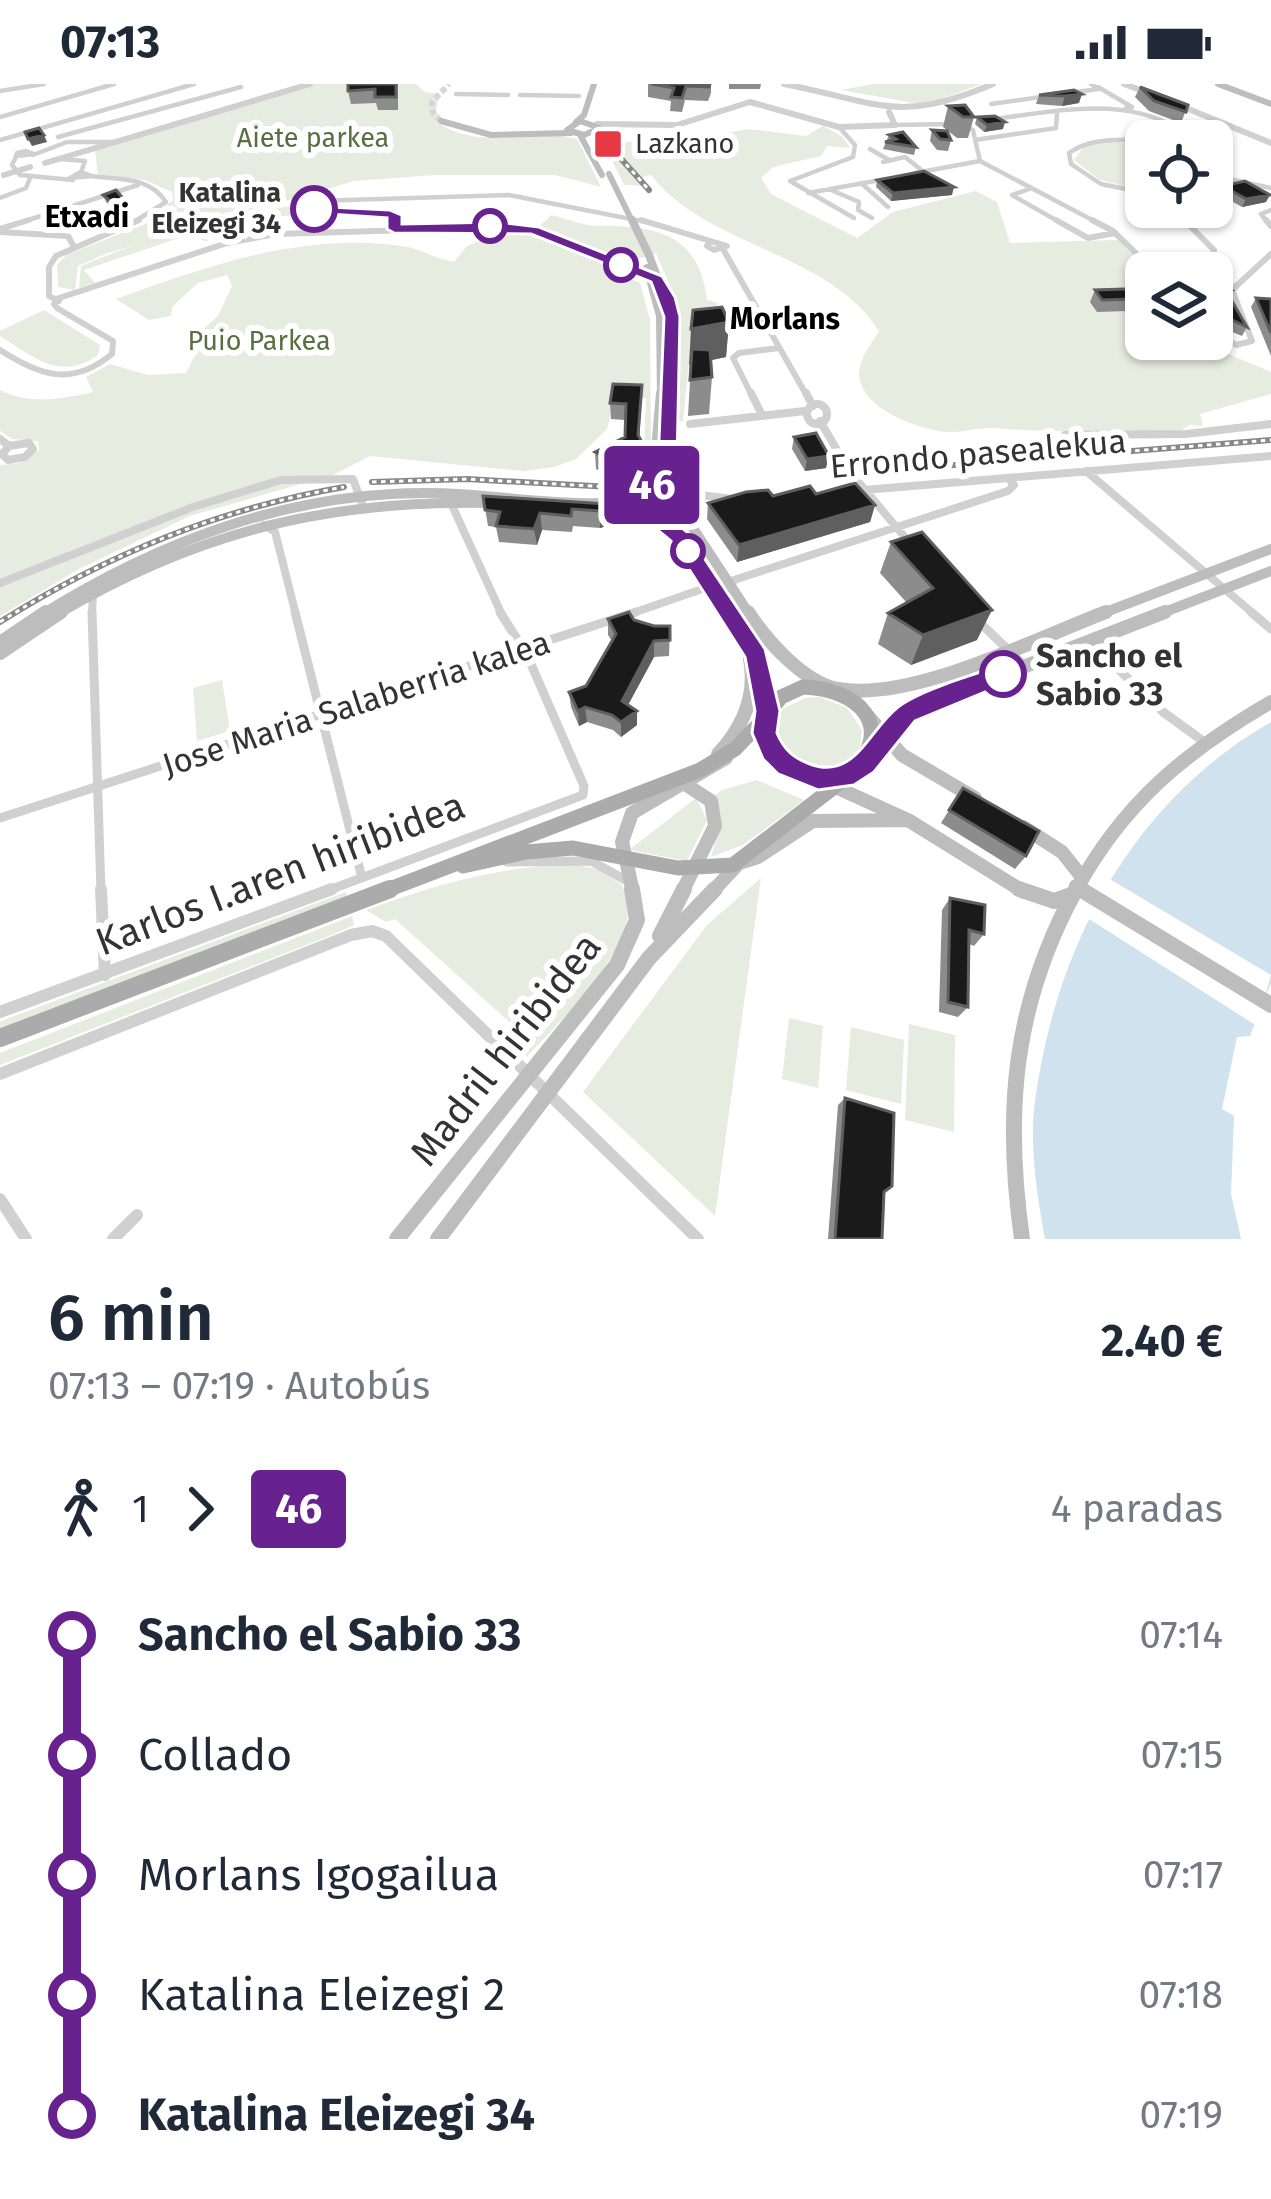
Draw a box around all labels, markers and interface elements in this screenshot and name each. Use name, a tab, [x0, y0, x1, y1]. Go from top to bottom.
text: 07:13	[60, 15, 160, 69]
map controls	[1125, 120, 1233, 360]
button: locate	[1125, 120, 1233, 228]
park label: Aiete parkea	[237, 122, 389, 154]
marker: Lazkano	[592, 128, 624, 160]
place label: Lazkano	[635, 128, 734, 160]
place label: Katalina Eleizegi 34	[151, 177, 281, 240]
marker: Katalina Eleizegi 34	[292, 187, 336, 231]
district label: Etxadi	[45, 199, 129, 235]
unlabelled marker	[474, 210, 506, 242]
unlabelled marker	[605, 249, 637, 281]
button: layers	[1125, 252, 1233, 360]
district label: Morlans	[730, 301, 840, 337]
park label: Puio Parkea	[187, 325, 331, 357]
street label: Errondo pasealekua	[828, 421, 1128, 487]
line badge: 46	[598, 446, 706, 524]
text: 46	[628, 460, 676, 510]
unlabelled marker	[672, 535, 704, 567]
street label: Jose Maria Salaberria kalea	[157, 622, 555, 786]
place label: Sancho el Sabio 33	[1036, 636, 1182, 714]
marker: Sancho el Sabio 33	[981, 652, 1025, 696]
street label: Karlos I.aren hiribidea	[89, 782, 471, 966]
street label: Madril hiribidea	[401, 924, 611, 1175]
text: 6 min	[48, 1278, 214, 1357]
text: 2.40 €	[1101, 1314, 1223, 1368]
text: 07:13 – 07:19 · Autobús	[48, 1363, 430, 1409]
icon: walk	[48, 1476, 114, 1542]
icon: forward	[167, 1476, 233, 1542]
text: 46	[275, 1484, 322, 1534]
text: 1	[132, 1486, 149, 1532]
text: 4 paradas	[1051, 1486, 1223, 1532]
text: Sancho el Sabio 33	[138, 1608, 521, 1662]
text: 07:14	[1139, 1612, 1223, 1658]
text: Collado	[138, 1728, 292, 1782]
text: 07:15	[1140, 1732, 1223, 1778]
text: Morlans Igogailua	[138, 1848, 499, 1902]
text: 07:17	[1143, 1852, 1223, 1898]
text: Katalina Eleizegi 2	[138, 1968, 505, 2022]
text: 07:18	[1139, 1972, 1223, 2018]
text: Katalina Eleizegi 34	[138, 2088, 535, 2142]
text: 07:19	[1140, 2092, 1223, 2138]

